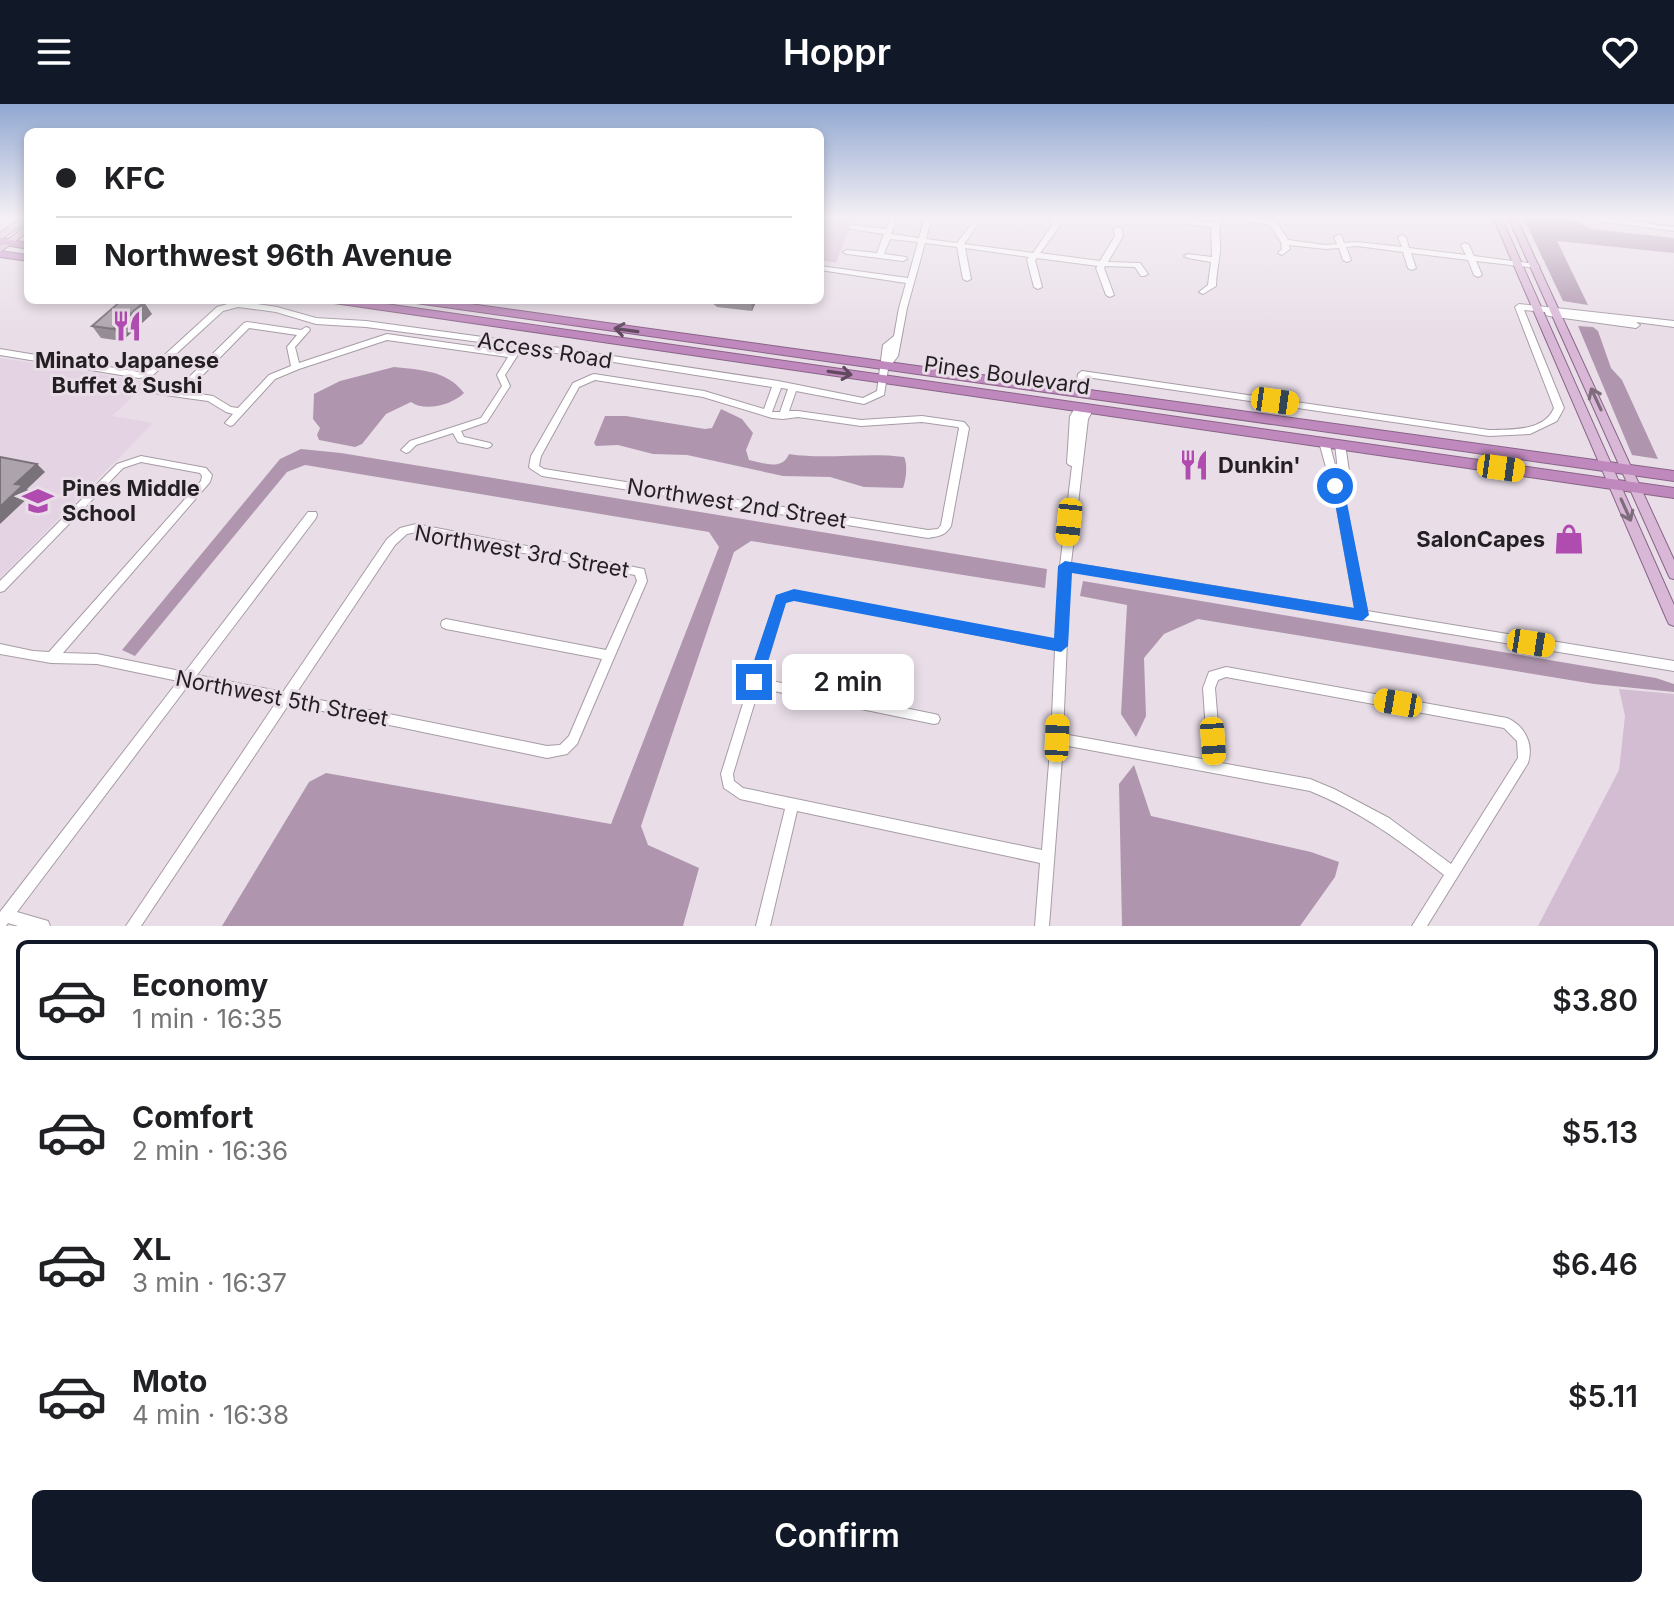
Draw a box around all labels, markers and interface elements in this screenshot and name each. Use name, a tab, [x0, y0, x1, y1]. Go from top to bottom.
icon: menu	[32, 30, 76, 74]
text: Hoppr	[783, 30, 891, 74]
icon: heart	[1598, 30, 1642, 74]
text: KFC	[104, 160, 165, 196]
text: Northwest 96th Avenue	[104, 237, 452, 273]
restaurant icon: Minato Japanese Buffet & Sushi	[110, 309, 144, 343]
one-way arrow	[614, 322, 639, 337]
street label: Access Road	[476, 327, 614, 373]
place label: Minato Japanese Buffet & Sushi	[35, 347, 219, 398]
street label: Pines Boulevard	[922, 350, 1092, 400]
one-way arrow	[827, 366, 852, 381]
car	[1250, 386, 1300, 416]
one-way arrow	[1588, 387, 1603, 412]
restaurant icon: Dunkin'	[1177, 448, 1211, 482]
place label: Dunkin'	[1218, 452, 1301, 478]
car	[1476, 453, 1526, 483]
route start	[1317, 468, 1353, 504]
street label: Northwest 2nd Street	[625, 473, 849, 533]
place label: Pines Middle School	[62, 475, 200, 526]
school or university icon: Pines Middle School	[21, 484, 55, 518]
car	[1055, 497, 1083, 547]
one-way arrow	[1619, 497, 1634, 522]
street label: Northwest 3rd Street	[413, 519, 631, 583]
shop icon: SalonCapes	[1552, 522, 1586, 556]
place label: SalonCapes	[1416, 526, 1545, 552]
car	[1505, 627, 1557, 659]
callout: 2 min	[782, 654, 914, 710]
route end	[736, 664, 772, 700]
street label: Northwest 5th Street	[174, 665, 390, 731]
text: 2 min	[814, 666, 882, 697]
car	[1372, 687, 1424, 719]
car	[1044, 714, 1070, 762]
car	[1199, 716, 1227, 766]
icon: car	[36, 964, 108, 1036]
text: Economy	[132, 967, 268, 1003]
text: $3.80	[1552, 982, 1638, 1018]
text: 1 min · 16:35	[132, 1003, 283, 1034]
icon: car	[36, 1096, 108, 1168]
text: Comfort	[132, 1099, 253, 1135]
text: $5.13	[1562, 1114, 1638, 1150]
text: 2 min · 16:36	[132, 1135, 288, 1166]
icon: car	[36, 1228, 108, 1300]
text: XL	[132, 1231, 171, 1267]
text: $6.46	[1552, 1246, 1638, 1282]
text: 3 min · 16:37	[132, 1267, 287, 1298]
icon: car	[36, 1360, 108, 1432]
text: Moto	[132, 1363, 207, 1399]
text: $5.11	[1568, 1378, 1638, 1414]
text: 4 min · 16:38	[132, 1399, 289, 1430]
button: Confirm	[32, 1490, 1642, 1582]

